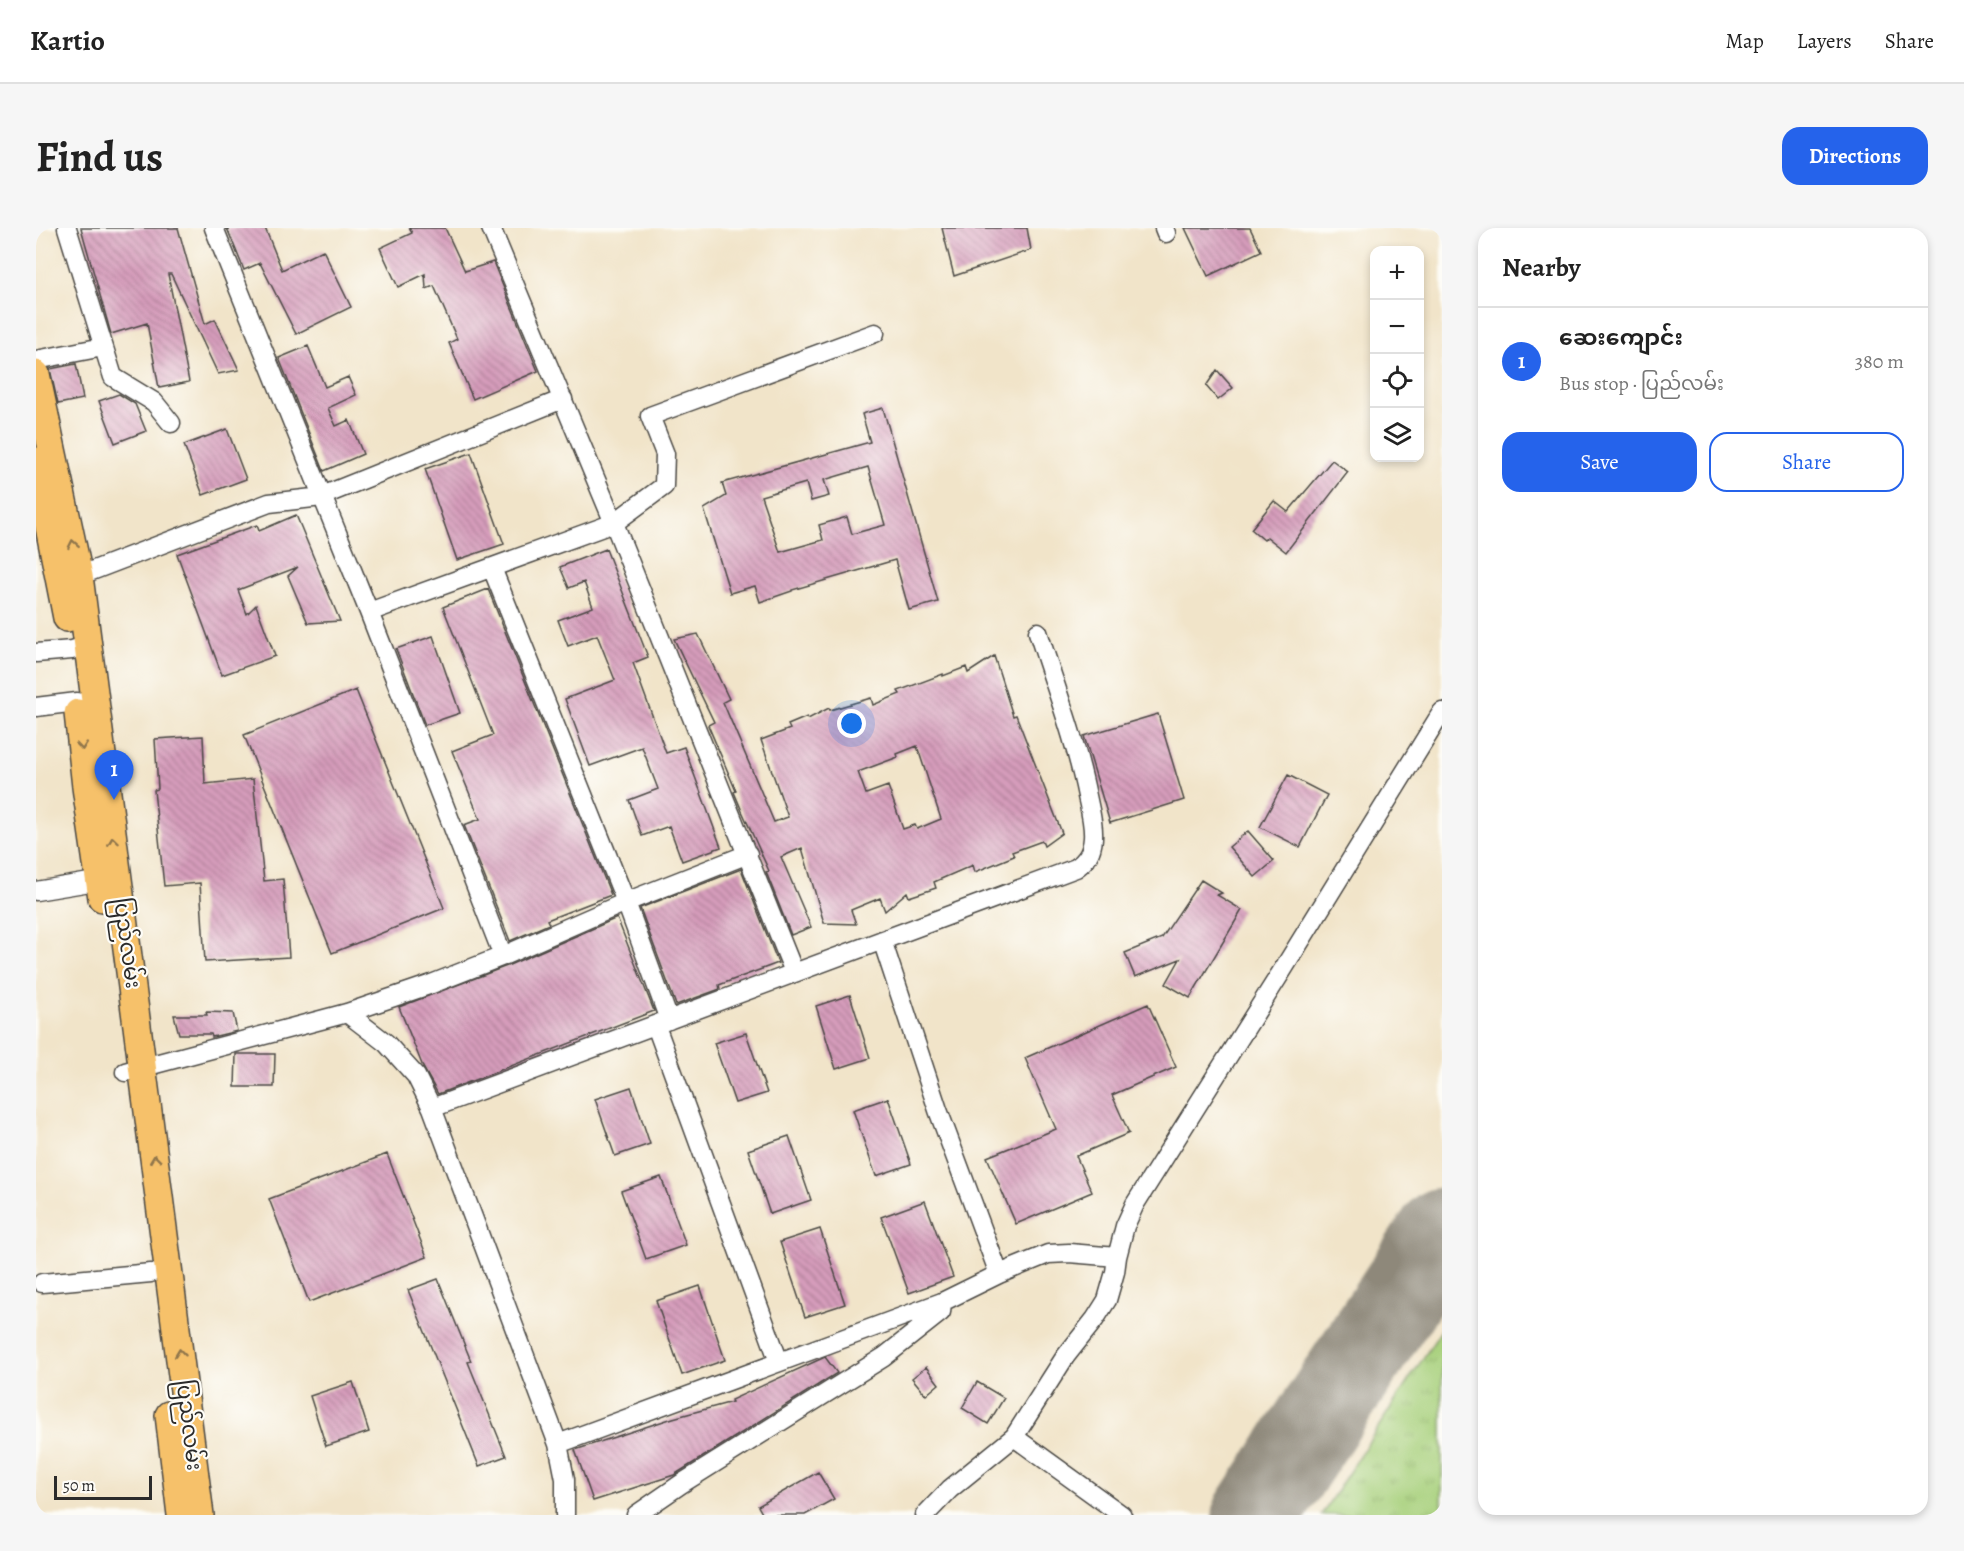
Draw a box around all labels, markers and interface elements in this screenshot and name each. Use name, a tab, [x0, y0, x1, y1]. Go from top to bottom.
text: Kartio	[30, 22, 105, 60]
text: Map	[1725, 27, 1764, 55]
text: Layers	[1797, 27, 1852, 55]
text: Share	[1885, 27, 1934, 55]
button: Directions	[1782, 127, 1928, 185]
text: Find us	[36, 128, 163, 185]
map controls	[1370, 246, 1424, 462]
button: +	[1370, 246, 1424, 300]
text: Nearby	[1502, 250, 1581, 285]
button: −	[1370, 300, 1424, 354]
text: ဆေးကျောင်း	[1559, 323, 1683, 353]
text: 1	[1518, 348, 1525, 375]
text: 380 m	[1855, 348, 1904, 375]
button: locate	[1370, 354, 1424, 408]
text: Bus stop · ပြည်လမ်း	[1559, 370, 1724, 397]
button: layers	[1370, 408, 1424, 462]
button: Save	[1502, 432, 1697, 492]
button: Share	[1709, 432, 1904, 492]
one-way arrow	[67, 539, 80, 549]
your location	[837, 709, 866, 738]
one-way arrow	[75, 742, 88, 751]
pin: 1	[94, 750, 134, 800]
one-way arrow	[108, 836, 120, 846]
street label: ပြည်လမ်း	[104, 895, 149, 991]
one-way arrow	[149, 1155, 162, 1164]
one-way arrow	[174, 1348, 186, 1357]
street label: ပြည်လမ်း	[167, 1378, 210, 1473]
scale bar	[54, 1473, 152, 1500]
text: 50 m	[63, 1475, 95, 1497]

